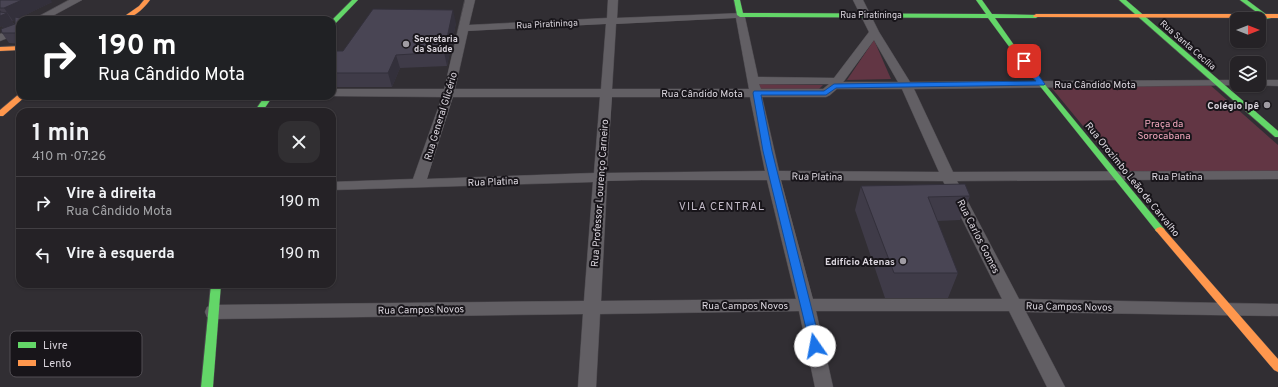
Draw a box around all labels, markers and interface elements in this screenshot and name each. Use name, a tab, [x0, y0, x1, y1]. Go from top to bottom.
street label: Rua Piratininga	[840, 10, 902, 21]
north arrow	[1230, 12, 1266, 48]
map controls	[1230, 12, 1266, 92]
street label: Rua Piratininga	[516, 17, 578, 32]
street label: Rua Santa Cecília	[1158, 18, 1218, 73]
text: 190 m	[98, 29, 176, 65]
icon: right	[32, 32, 84, 84]
place label: Secretaria da Saúde	[414, 34, 458, 55]
marker: Secretaria da Saúde	[401, 39, 411, 49]
pin	[1007, 44, 1041, 78]
icon: arrive	[1013, 50, 1035, 72]
button: layers	[1230, 56, 1266, 92]
text: Rua Cândido Mota	[98, 64, 245, 87]
street label: Rua General Glicério	[422, 70, 461, 162]
street label: Rua Cândido Mota	[1054, 79, 1136, 92]
street label: Rua Cândido Mota	[661, 88, 743, 101]
place label: Colégio Ipê	[1207, 100, 1259, 113]
marker: Colégio Ipê	[1262, 100, 1272, 110]
street label: Rua Professor Lourenço Carneiro	[589, 118, 612, 267]
park label: Praça da Sorocabana	[1138, 118, 1190, 143]
text: 1 min	[32, 119, 90, 149]
street label: Rua Orozimbo Leão de Carvalho	[1082, 120, 1182, 240]
button: close	[278, 121, 320, 163]
text: 410 m · 07:26	[32, 149, 106, 165]
street label: Rua Platina	[791, 171, 843, 184]
street label: Rua Platina	[1152, 171, 1202, 184]
street label: Rua Platina	[467, 175, 519, 190]
text: Vire à direita	[66, 185, 156, 204]
icon: right	[32, 192, 54, 214]
text: 190 m	[280, 193, 320, 212]
street label: Rua Carlos Gomes	[953, 197, 1002, 276]
district label: VILA CENTRAL	[679, 200, 765, 214]
text: Rua Cândido Mota	[66, 204, 172, 220]
icon: left	[32, 244, 54, 266]
text: Vire à esquerda	[66, 245, 175, 264]
text: 190 m	[280, 245, 320, 264]
place label: Edifício Atenas	[825, 256, 895, 269]
marker: Edifício Atenas	[898, 256, 908, 266]
street label: Rua Campos Novos	[702, 300, 789, 313]
street label: Rua Campos Novos	[1026, 300, 1113, 315]
street label: Rua Campos Novos	[378, 303, 465, 318]
position arrow	[794, 325, 836, 367]
legend	[10, 331, 142, 377]
text: Livre	[43, 339, 68, 353]
text: Lento	[43, 357, 71, 371]

